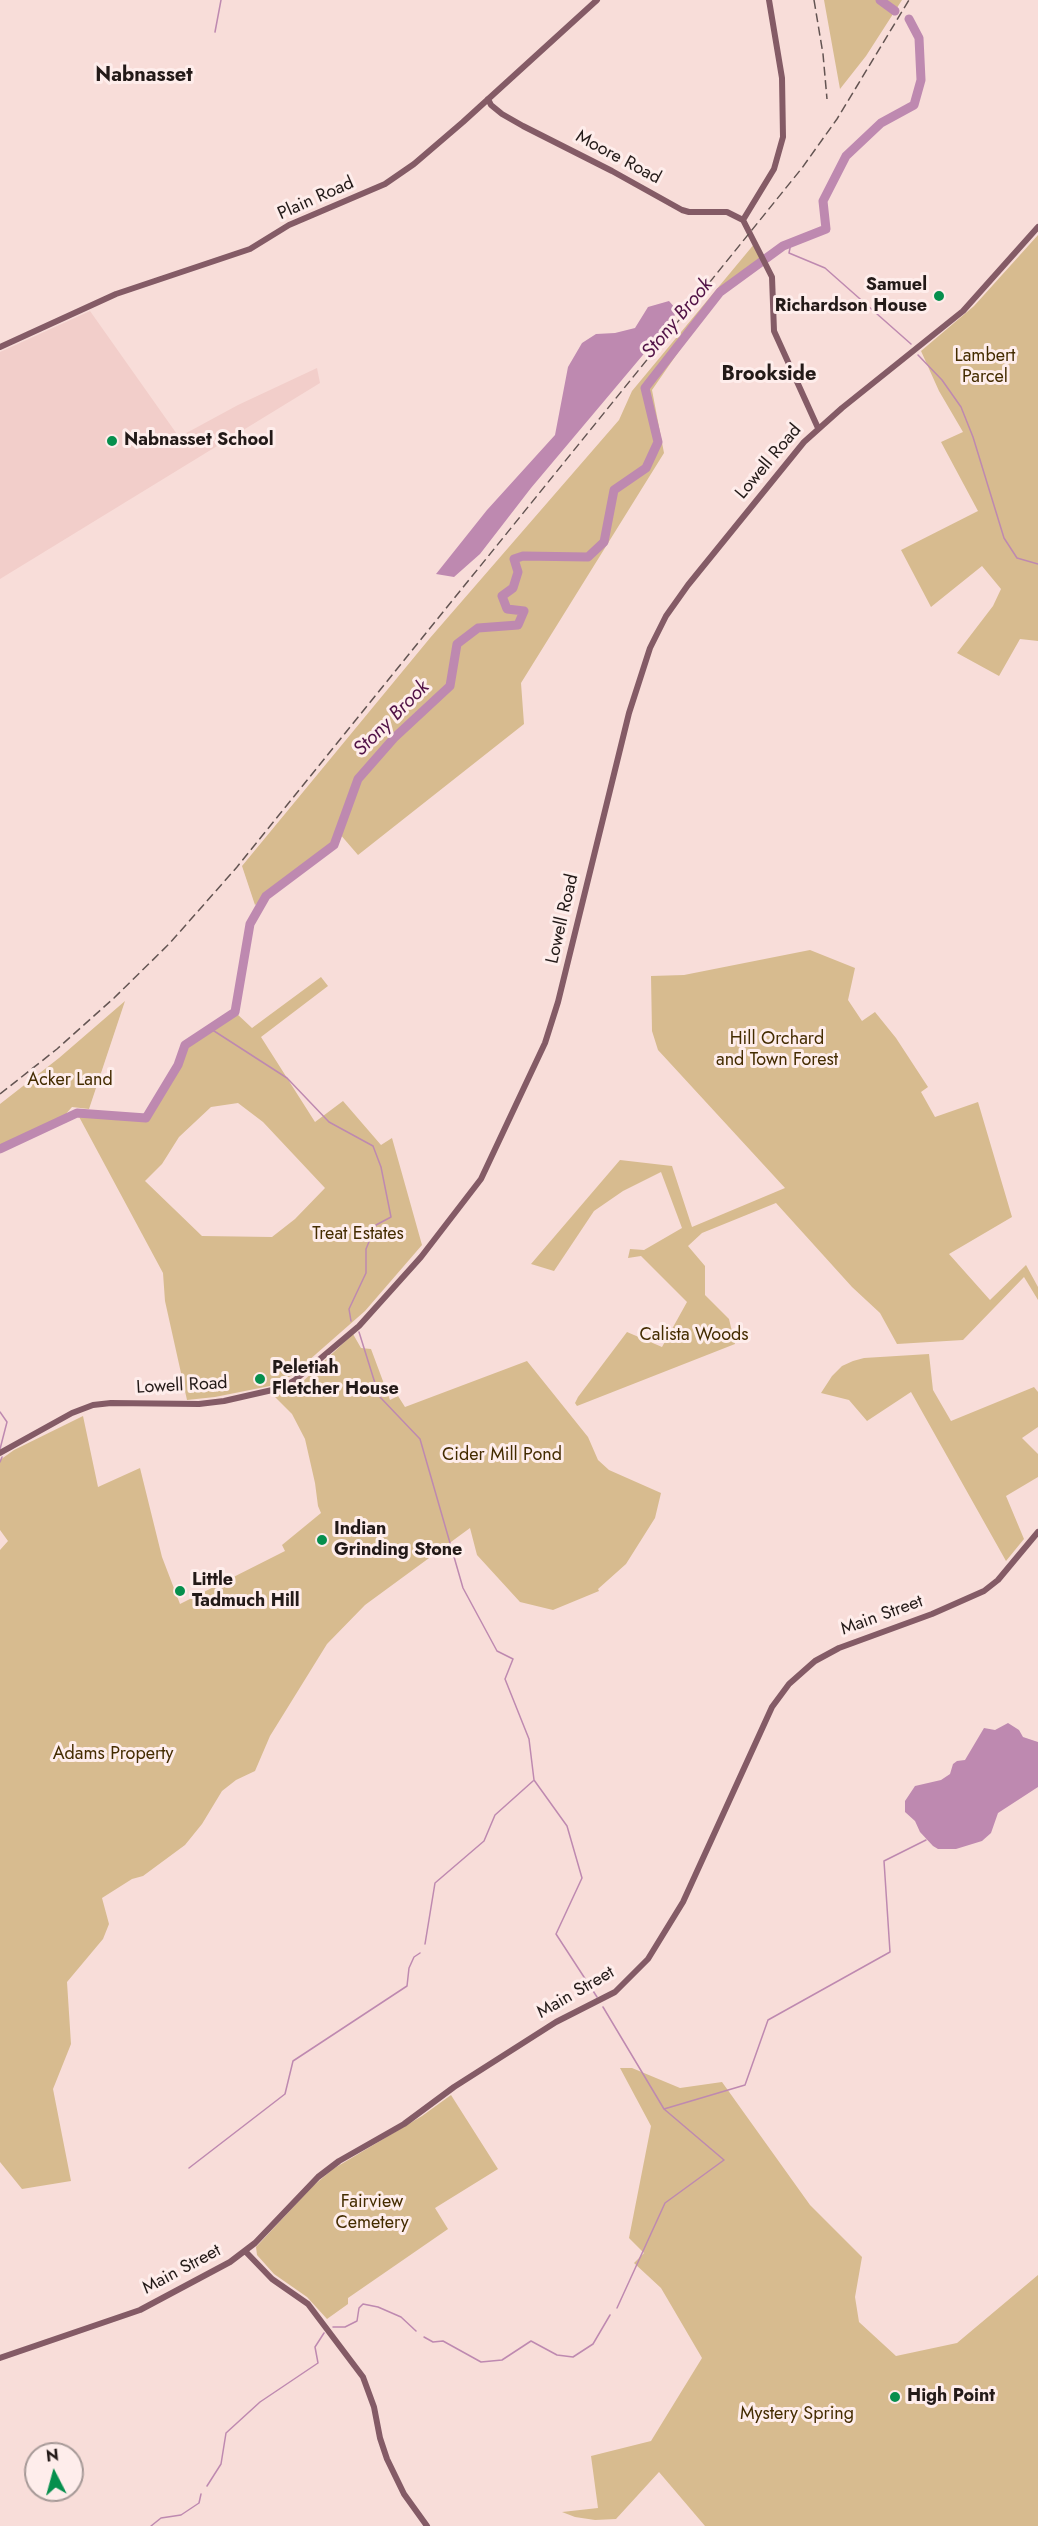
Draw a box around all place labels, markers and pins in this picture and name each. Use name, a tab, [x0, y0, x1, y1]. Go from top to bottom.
place label: Samuel Richardson House	[775, 275, 927, 318]
marker: Samuel Richardson House	[932, 289, 946, 303]
place label: Nabnasset School	[124, 430, 273, 452]
marker: Nabnasset School	[105, 434, 119, 448]
place label: Peletiah Fletcher House	[272, 1358, 399, 1400]
marker: Peletiah Fletcher House	[253, 1372, 267, 1386]
place label: Indian Grinding Stone	[334, 1519, 462, 1562]
marker: Indian Grinding Stone	[315, 1533, 329, 1547]
place label: Little Tadmuch Hill	[192, 1570, 300, 1612]
marker: Little Tadmuch Hill	[173, 1584, 187, 1598]
place label: High Point	[907, 2386, 995, 2408]
marker: High Point	[888, 2390, 902, 2404]

